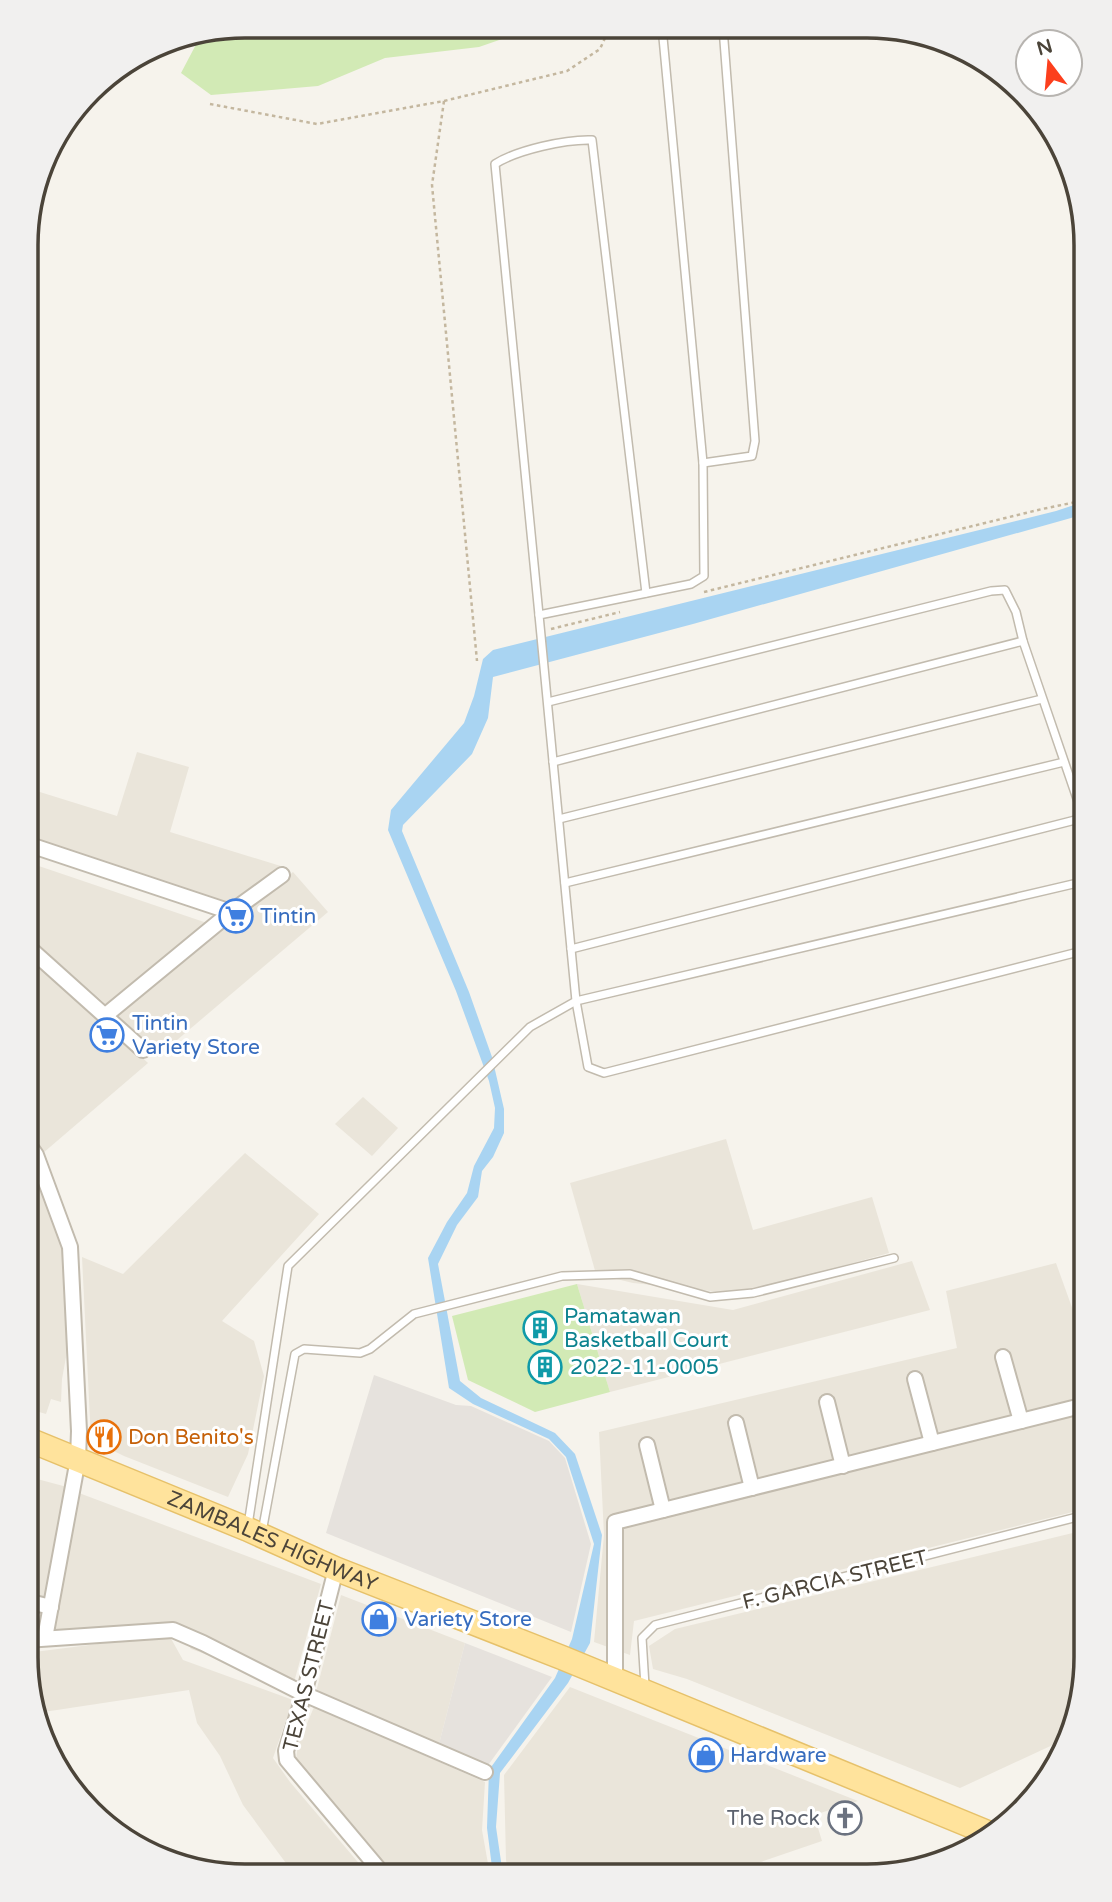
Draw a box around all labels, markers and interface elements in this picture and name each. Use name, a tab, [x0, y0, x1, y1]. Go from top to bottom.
north arrow	[1014, 28, 1084, 98]
text: N	[1034, 35, 1055, 60]
supermarket icon: Tintin	[217, 897, 255, 935]
place label: Tintin	[260, 904, 316, 929]
place label: Tintin Variety Store	[132, 1011, 260, 1060]
supermarket icon: Tintin Variety Store	[88, 1016, 126, 1054]
place label: Pamatawan Basketball Court	[564, 1304, 728, 1353]
building icon: Pamatawan Basketball Court	[521, 1309, 559, 1347]
building icon: 2022-11-0005	[526, 1348, 564, 1386]
place label: 2022-11-0005	[570, 1355, 719, 1380]
restaurant icon: Don Benito's	[85, 1418, 123, 1456]
place label: Don Benito's	[128, 1425, 254, 1450]
street label: ZAMBALES HIGHWAY	[164, 1485, 381, 1597]
street label: F. GARCIA STREET	[740, 1545, 930, 1615]
street label: TEXAS STREET	[278, 1598, 340, 1754]
shop icon: Variety Store	[360, 1600, 398, 1638]
place label: Variety Store	[404, 1607, 532, 1632]
shop icon: Hardware	[687, 1736, 725, 1774]
place label: Hardware	[730, 1743, 827, 1768]
church icon: The Rock	[826, 1799, 864, 1837]
place label: The Rock	[727, 1806, 820, 1831]

